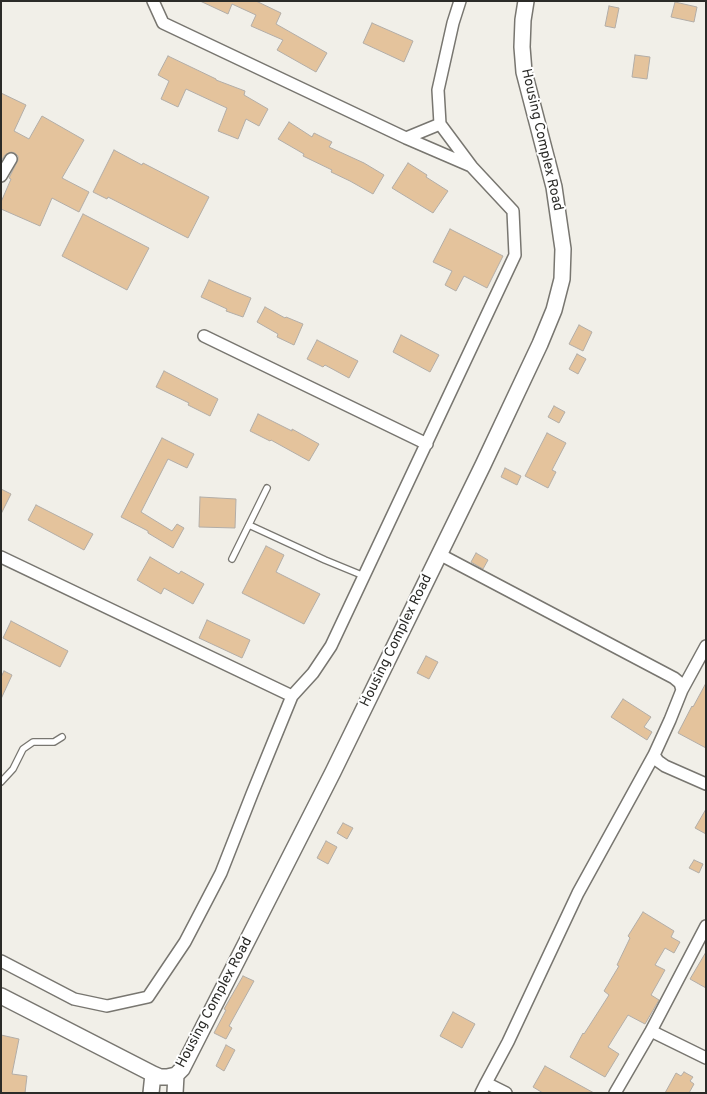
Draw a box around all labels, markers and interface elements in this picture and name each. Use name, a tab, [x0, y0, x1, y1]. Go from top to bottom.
street label: Housing Complex Road	[516, 67, 566, 213]
street label: Housing Complex Road	[358, 572, 436, 710]
street label: Housing Complex Road	[173, 935, 257, 1071]

